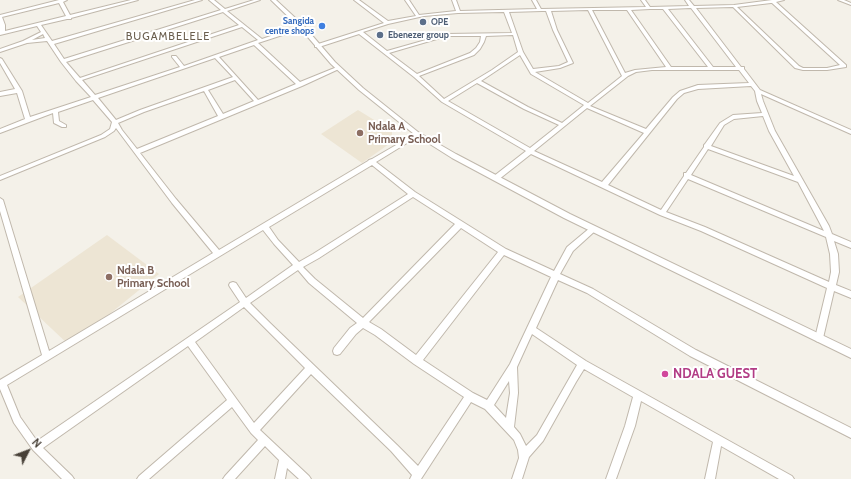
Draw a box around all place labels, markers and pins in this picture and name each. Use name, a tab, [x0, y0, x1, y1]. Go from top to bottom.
place label: Sangida centre shops	[265, 16, 314, 37]
marker: OPE	[418, 17, 428, 27]
place label: OPE	[431, 17, 448, 27]
marker: Sangida centre shops	[317, 21, 327, 31]
marker: Ebenezer group	[375, 30, 385, 40]
place label: Ebenezer group	[388, 30, 449, 40]
place label: Ndala A Primary School	[368, 120, 441, 146]
marker: Ndala A Primary School	[355, 128, 365, 138]
place label: Ndala B Primary School	[117, 264, 190, 290]
marker: Ndala B Primary School	[104, 272, 114, 282]
place label: NDALA GUEST	[673, 366, 757, 382]
marker: NDALA GUEST	[660, 369, 670, 379]

